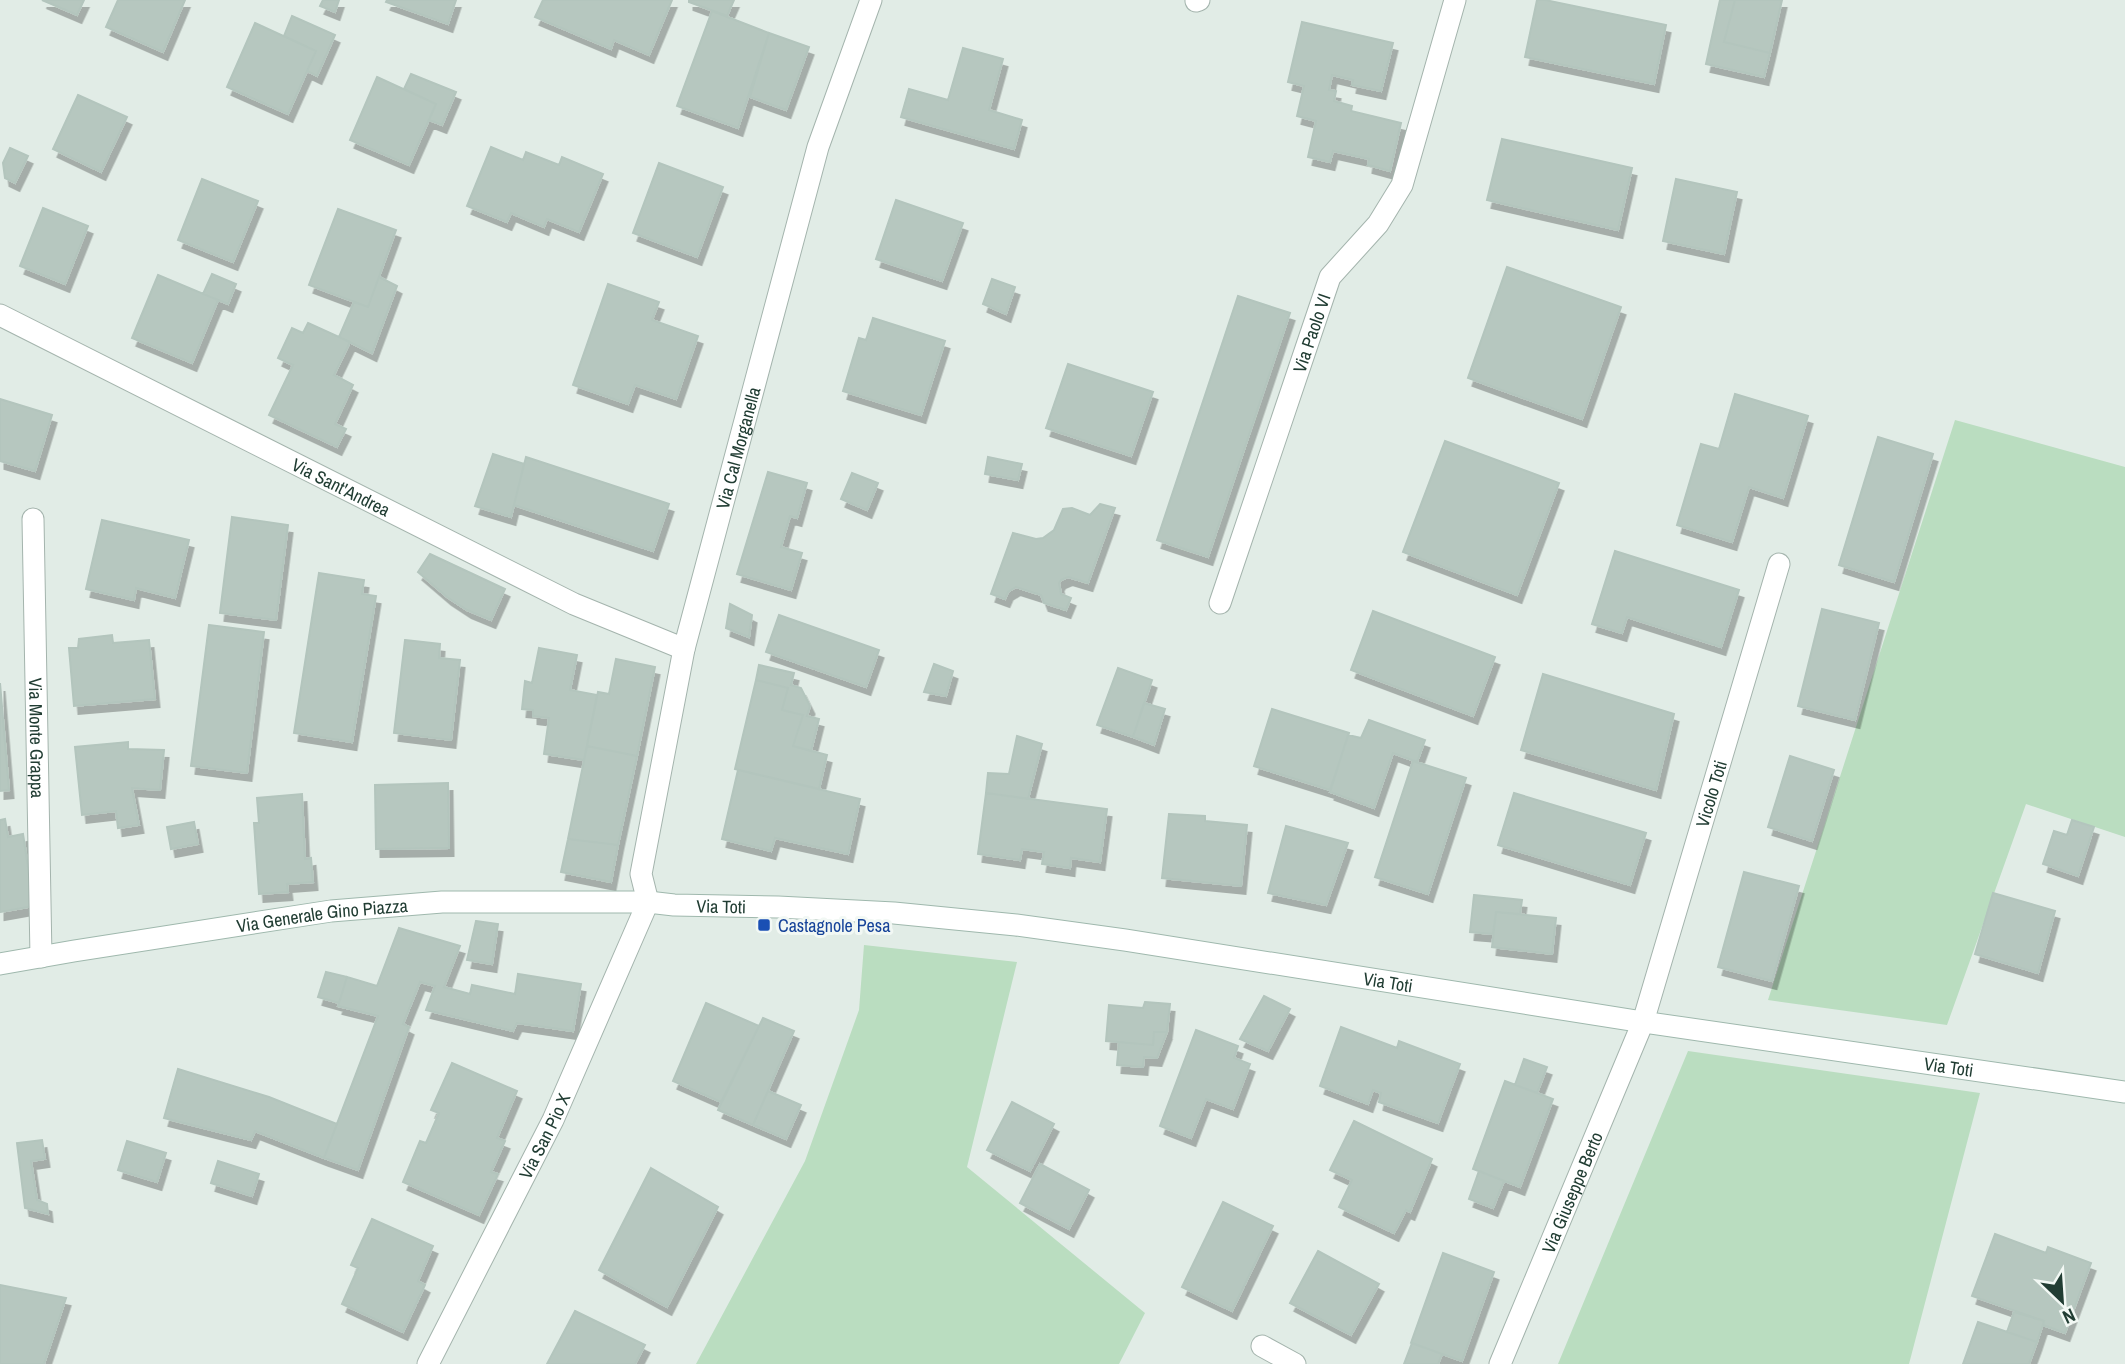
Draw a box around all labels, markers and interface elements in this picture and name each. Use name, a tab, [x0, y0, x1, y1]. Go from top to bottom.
street label: Via Paolo VI	[1286, 290, 1336, 376]
street label: Via Cal Morganella	[709, 384, 766, 512]
street label: Via Sant'Andrea	[288, 452, 395, 522]
street label: Via Monte Grappa	[23, 677, 51, 798]
street label: Vicolo Toti	[1689, 757, 1733, 830]
street label: Via Generale Gino Piazza	[235, 892, 409, 938]
street label: Via Toti	[696, 893, 746, 919]
place label: Castagnole Pesa	[778, 913, 890, 938]
marker: Castagnole Pesa	[756, 917, 772, 933]
street label: Via Toti	[1362, 965, 1415, 998]
street label: Via Toti	[1922, 1050, 1975, 1082]
street label: Via San Pio X	[512, 1089, 576, 1183]
street label: Via Giuseppe Berto	[1535, 1128, 1608, 1257]
north arrow	[2027, 1266, 2097, 1336]
text: N	[2059, 1302, 2080, 1331]

